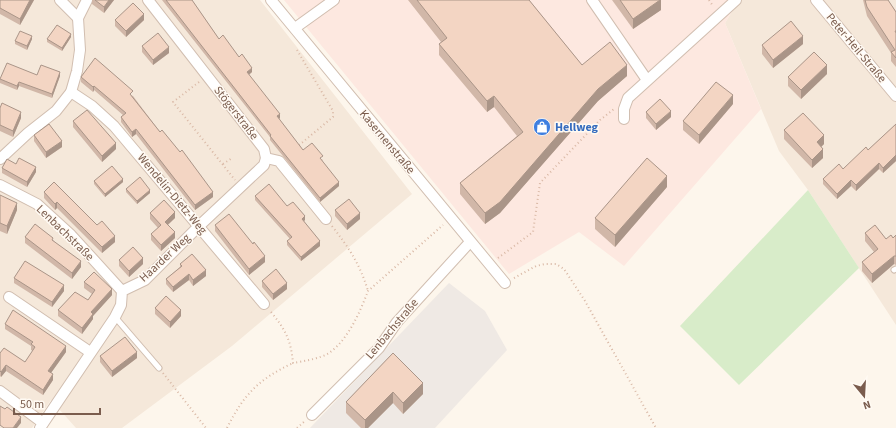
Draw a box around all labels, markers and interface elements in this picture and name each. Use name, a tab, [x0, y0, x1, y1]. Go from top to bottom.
street label: Peter-Heil-Straße	[822, 10, 890, 86]
street label: Stögerstraße	[210, 83, 262, 144]
street label: Kasernenstraße	[355, 106, 419, 178]
shop icon: Hellweg	[532, 117, 552, 137]
place label: Hellweg	[555, 119, 598, 136]
street label: Wendelin-Dietz-Weg	[133, 150, 211, 238]
street label: Lenbachstraße	[32, 201, 98, 265]
street label: Haarder Weg	[136, 230, 194, 286]
street label: Lenbachstraße	[362, 295, 422, 363]
north arrow	[844, 376, 884, 416]
scale bar	[14, 390, 100, 416]
text: 50 m	[20, 396, 44, 413]
text: N	[861, 397, 873, 413]

